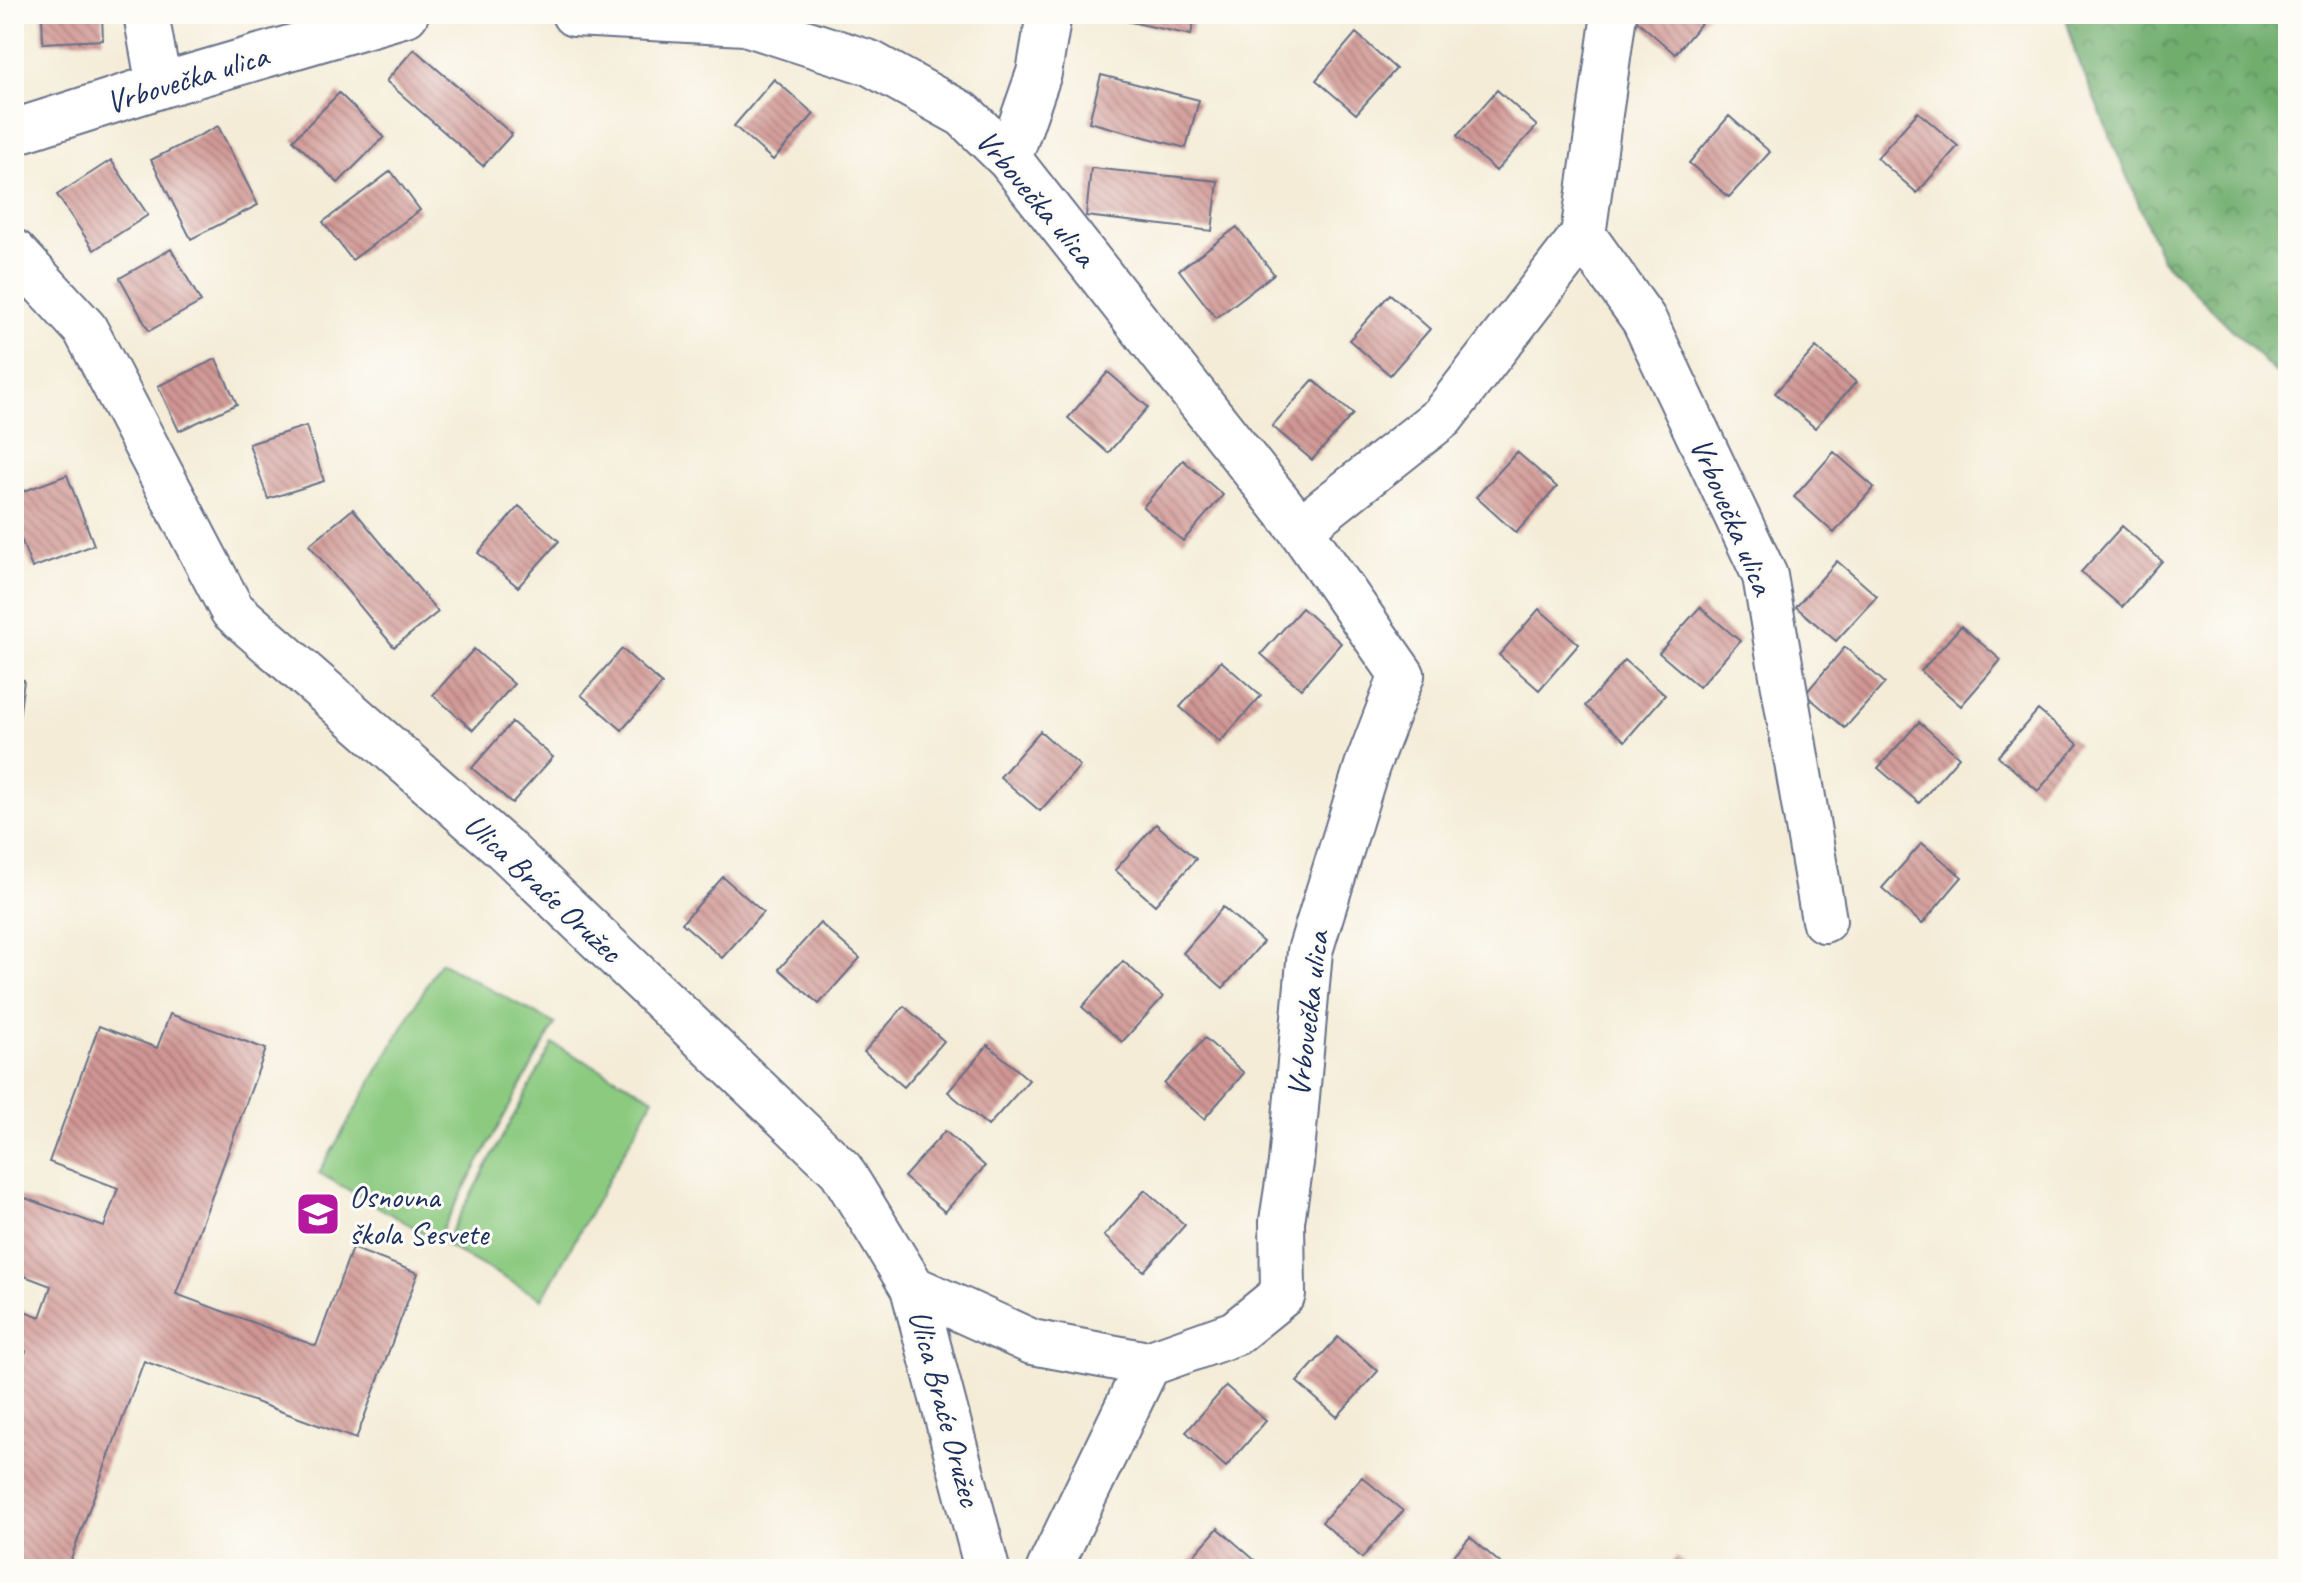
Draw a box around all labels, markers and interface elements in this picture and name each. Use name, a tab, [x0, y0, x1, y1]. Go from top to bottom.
street label: Vrbovečka ulica	[101, 34, 275, 123]
street label: Vrbovečka ulica	[967, 121, 1107, 277]
street label: Vrbovečka ulica	[1681, 431, 1784, 603]
street label: Ulica Braće Oružec	[455, 804, 632, 973]
street label: Vrbovečka ulica	[1277, 927, 1339, 1099]
place label: Osnovna škola Sesvete	[349, 1176, 491, 1254]
school or university icon: Osnovna škola Sesvete	[294, 1190, 342, 1238]
street label: Ulica Braće Oružec	[899, 1305, 991, 1512]

